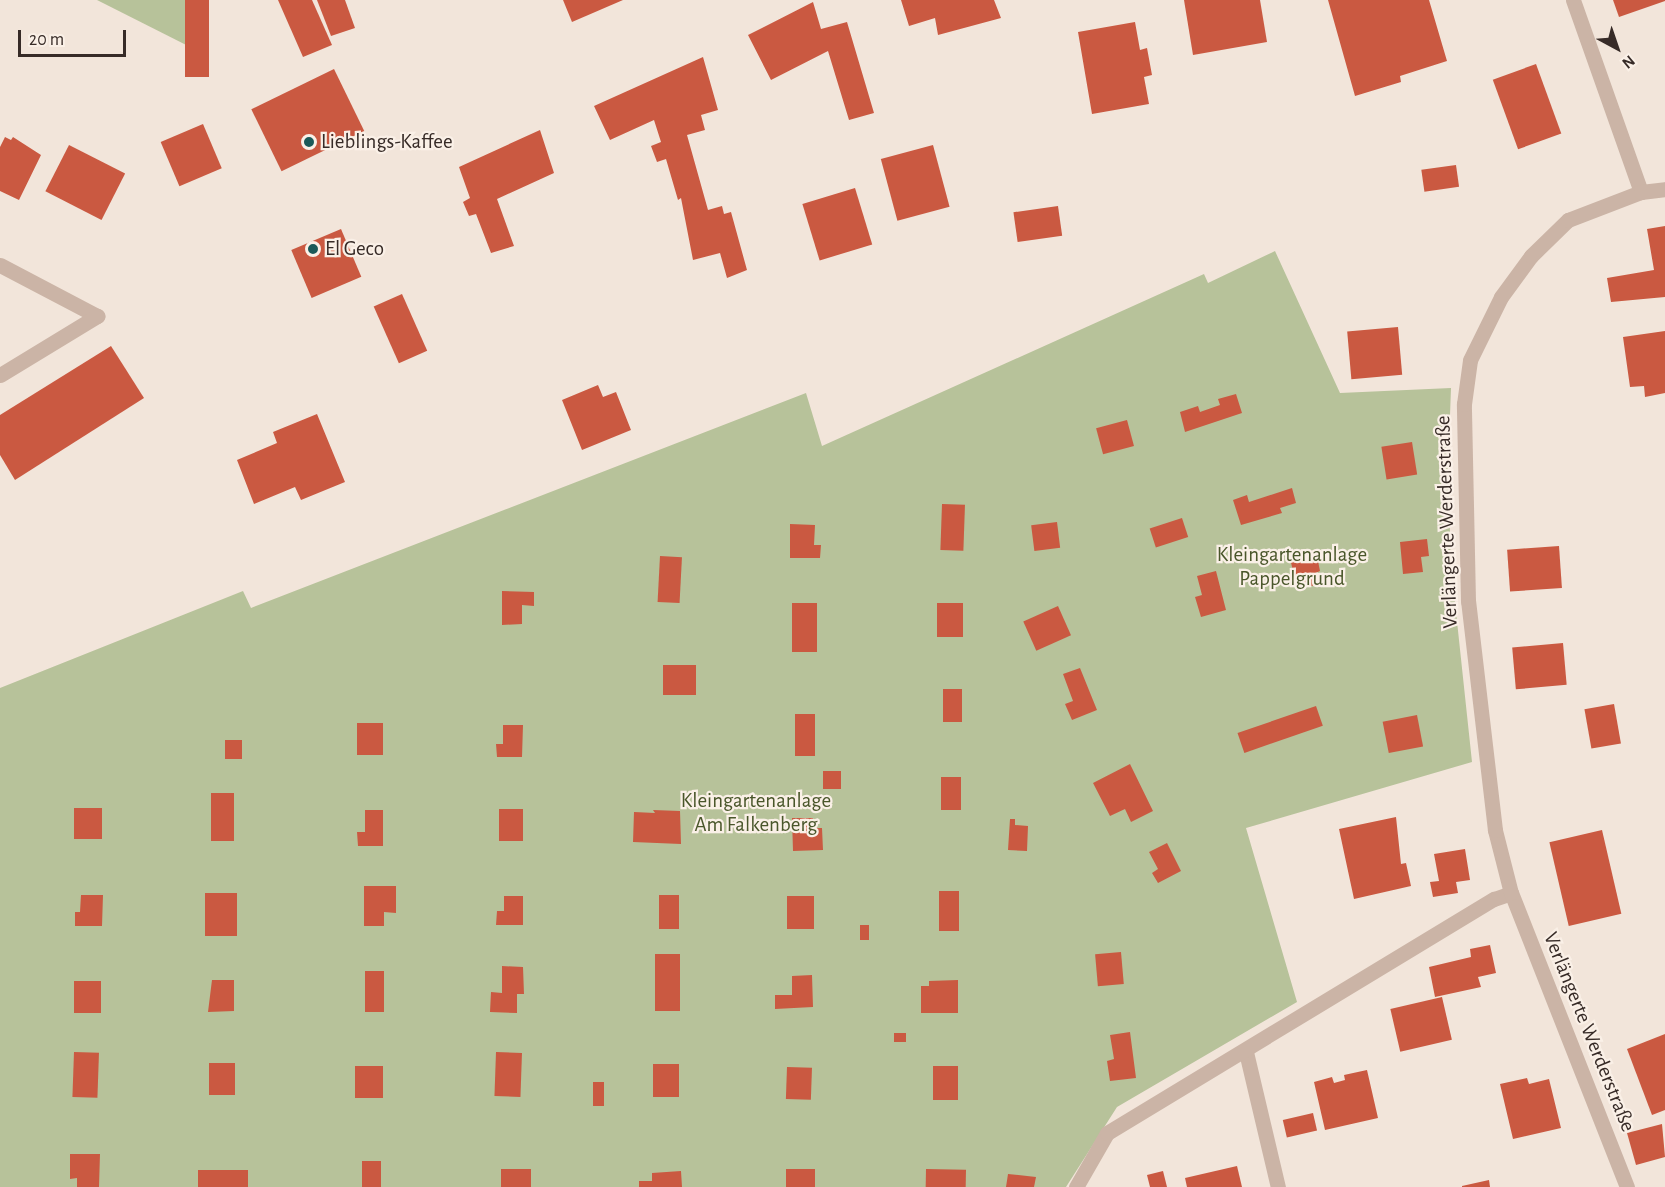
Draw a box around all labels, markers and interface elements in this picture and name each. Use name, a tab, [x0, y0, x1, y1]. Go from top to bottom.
scale bar	[21, 18, 129, 56]
north arrow	[1587, 18, 1647, 78]
text: 20 m	[29, 31, 64, 49]
text: N	[1619, 52, 1638, 71]
place label: Lieblings-Kaffee	[321, 129, 453, 155]
marker: Lieblings-Kaffee	[302, 135, 316, 149]
place label: El Geco	[325, 236, 384, 262]
marker: El Geco	[306, 242, 320, 256]
street label: Verlängerte Werderstraße	[1431, 415, 1463, 629]
park label: Kleingartenanlage Pappelgrund	[1217, 542, 1367, 592]
park label: Kleingartenanlage Am Falkenberg	[681, 788, 831, 838]
street label: Verlängerte Werderstraße	[1537, 929, 1641, 1135]

